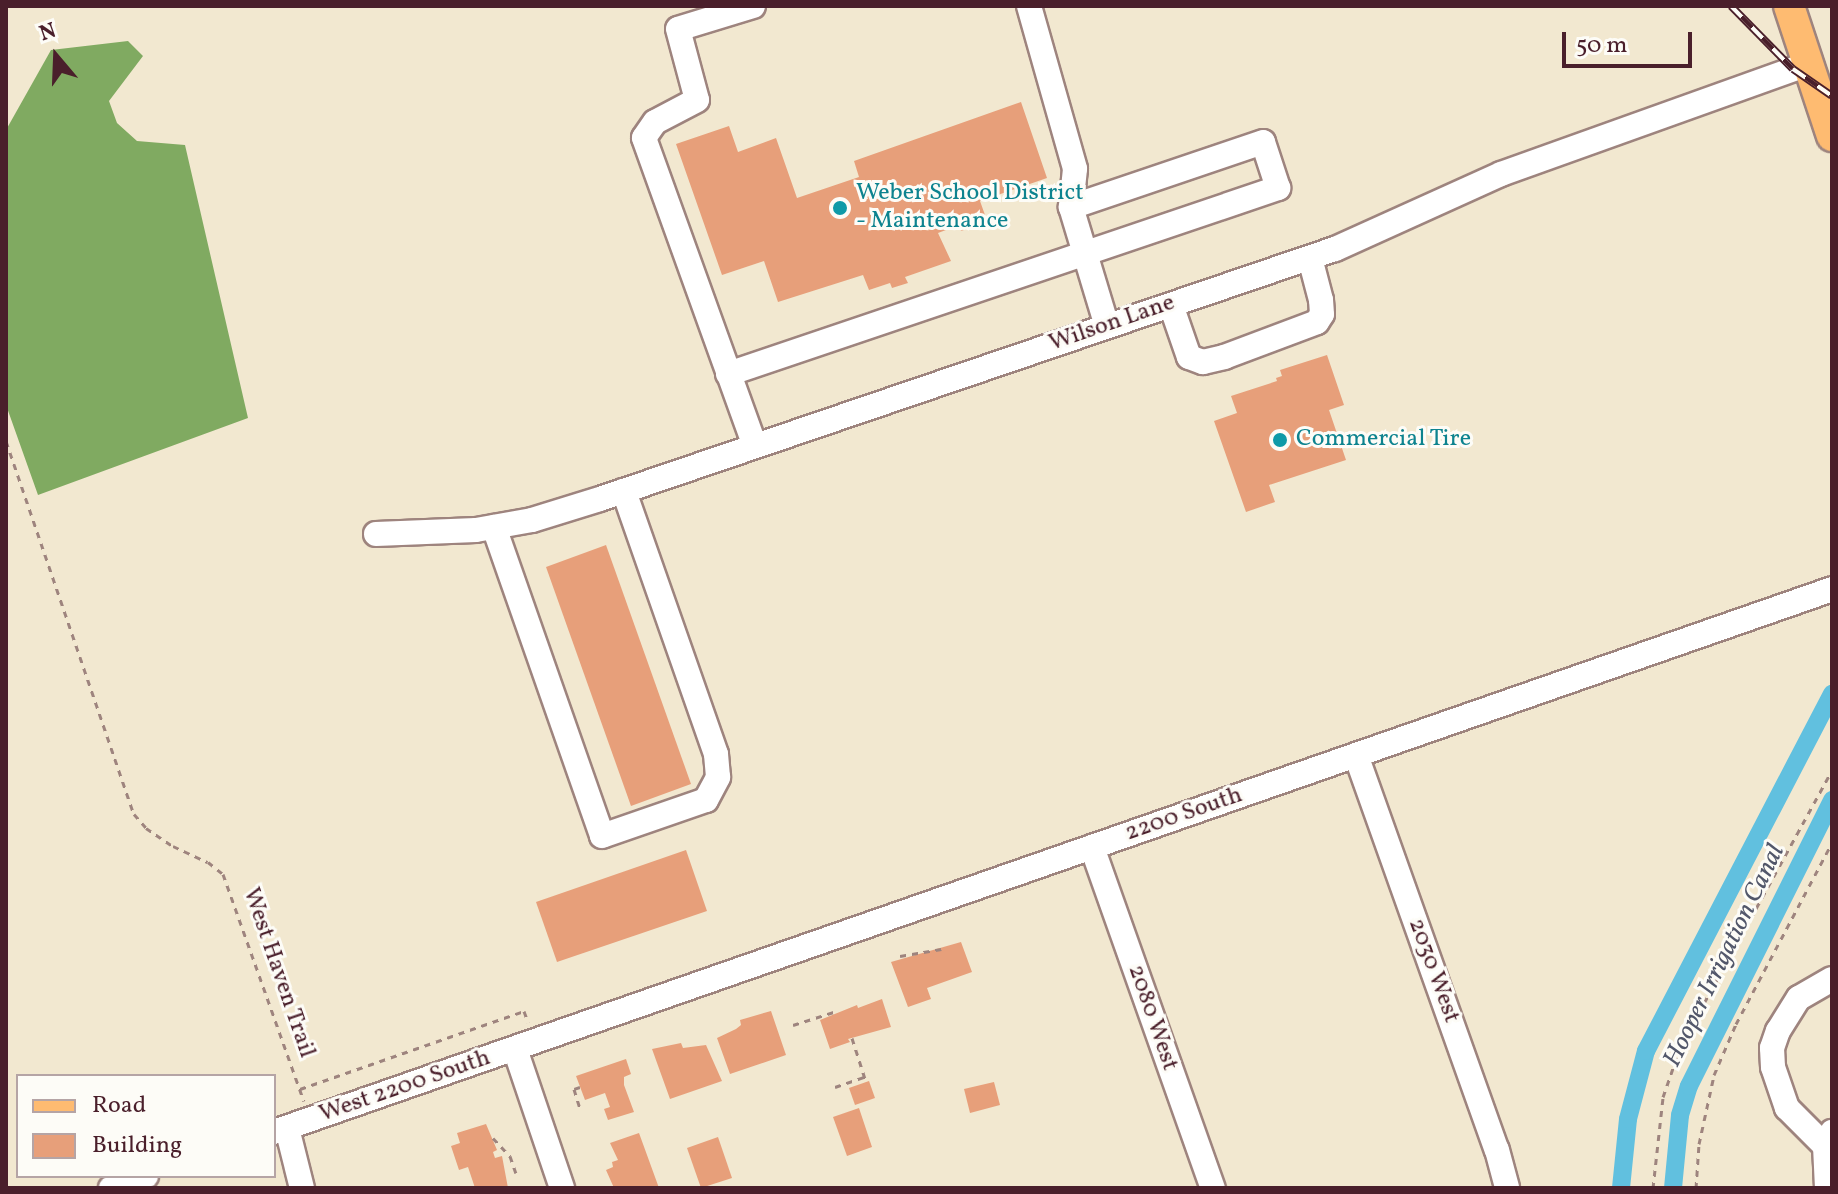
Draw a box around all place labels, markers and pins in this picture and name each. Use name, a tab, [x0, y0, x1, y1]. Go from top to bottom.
place label: Weber School District - Maintenance	[856, 180, 1084, 236]
marker: Weber School District - Maintenance	[831, 199, 849, 217]
place label: Commercial Tire	[1296, 426, 1472, 454]
marker: Commercial Tire	[1271, 431, 1289, 449]

